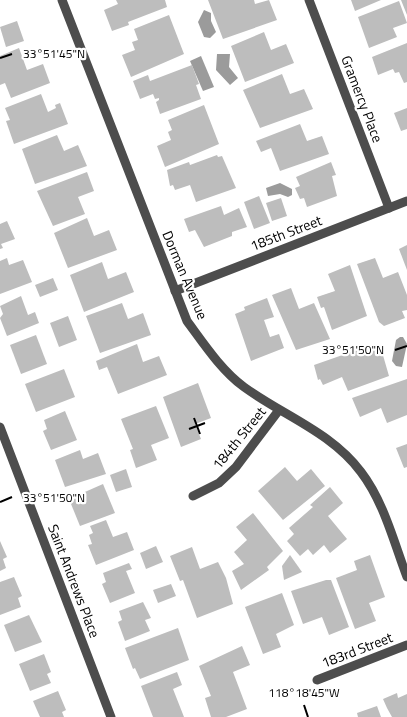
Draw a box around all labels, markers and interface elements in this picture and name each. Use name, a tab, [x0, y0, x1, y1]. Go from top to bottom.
text: 33°51'45"N	[23, 44, 85, 63]
street label: Gramercy Place	[336, 52, 389, 145]
street label: 185th Street	[247, 209, 325, 256]
street label: Dorman Avenue	[157, 227, 214, 322]
text: 33°51'50"N	[322, 340, 384, 359]
street label: 184th Street	[207, 402, 270, 473]
text: 33°51'50"N	[23, 488, 85, 507]
street label: Saint Andrews Place	[43, 521, 106, 641]
street label: 183rd Street	[318, 626, 396, 673]
text: 118°18'45"W	[268, 683, 340, 702]

